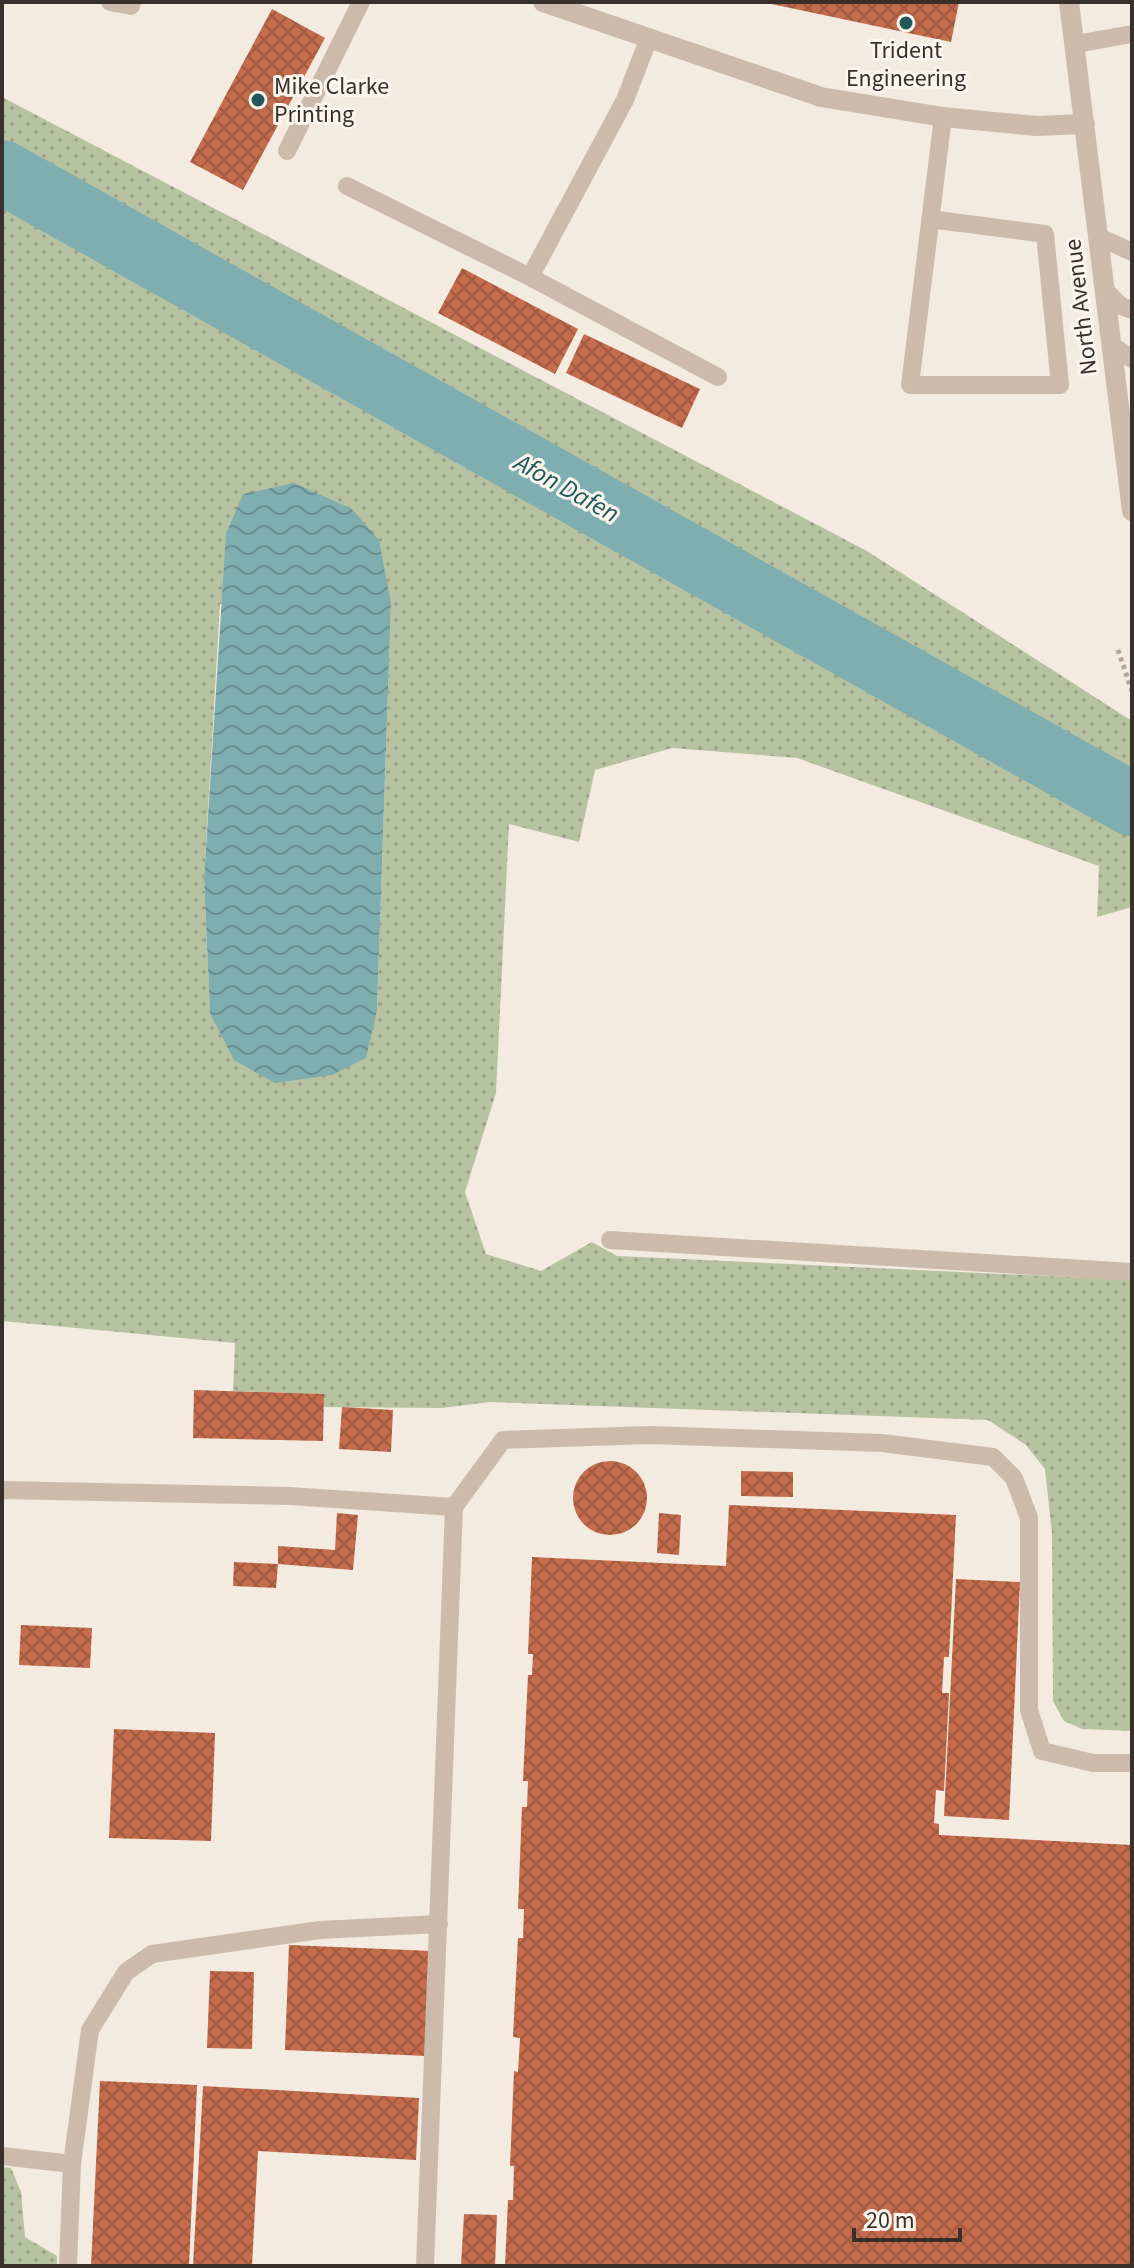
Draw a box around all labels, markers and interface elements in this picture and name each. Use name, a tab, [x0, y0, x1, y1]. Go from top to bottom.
marker: Trident Engineering	[897, 14, 915, 32]
place label: Trident Engineering	[846, 33, 966, 96]
place label: Mike Clarke Printing	[274, 69, 389, 132]
marker: Mike Clarke Printing	[249, 91, 267, 109]
street label: North Avenue	[1055, 237, 1107, 377]
water label: Afon Dafen	[506, 443, 626, 532]
scale bar	[854, 2192, 960, 2242]
text: 20 m	[866, 2203, 915, 2238]

